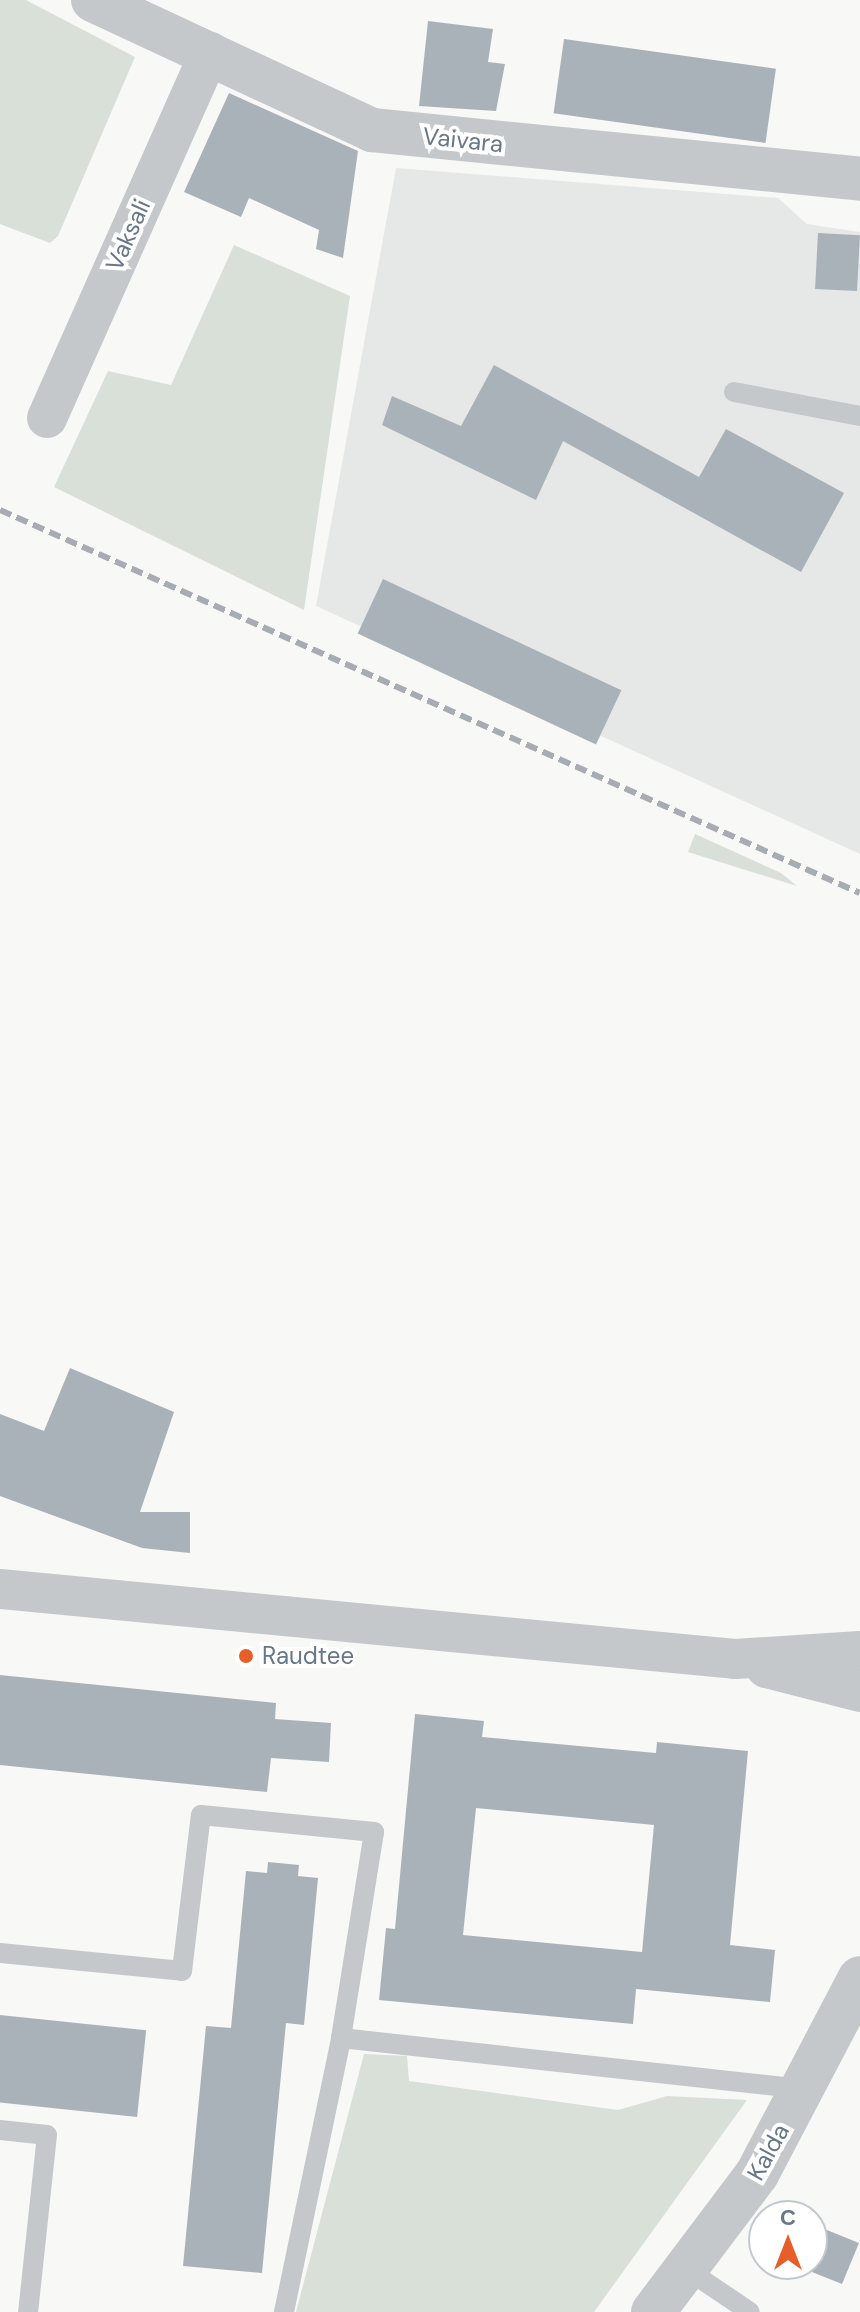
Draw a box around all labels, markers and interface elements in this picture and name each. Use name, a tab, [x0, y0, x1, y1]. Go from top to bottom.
street label: Vaivara	[421, 121, 505, 159]
street label: Vaksali	[100, 195, 156, 275]
place label: Raudtee	[262, 1642, 354, 1670]
marker: Raudtee	[237, 1647, 255, 1665]
street label: Kalda	[741, 2119, 795, 2185]
north arrow	[748, 2200, 828, 2280]
text: С	[780, 2203, 796, 2232]

